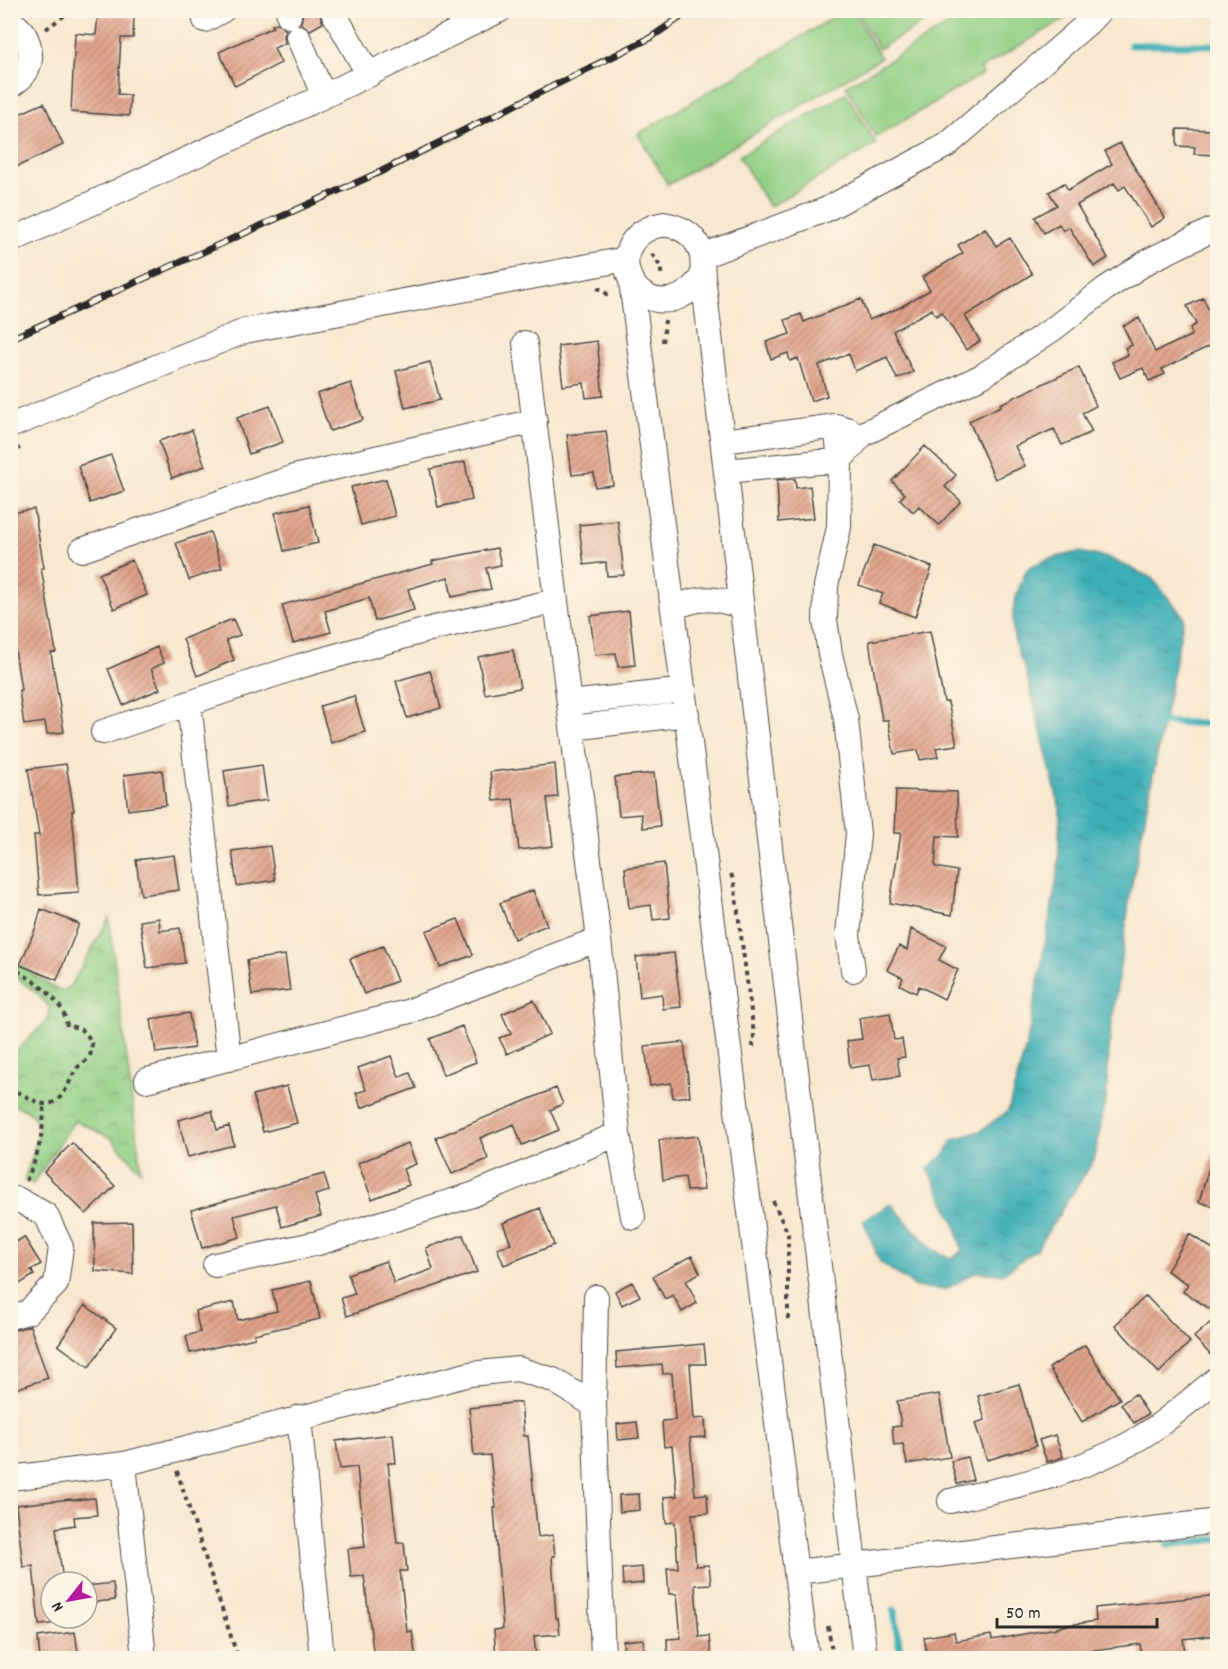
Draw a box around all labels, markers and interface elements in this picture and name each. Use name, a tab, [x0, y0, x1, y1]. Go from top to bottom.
north arrow	[39, 1570, 99, 1630]
scale bar	[997, 1591, 1158, 1629]
text: N	[46, 1597, 70, 1616]
text: 50 m	[1006, 1602, 1041, 1627]

